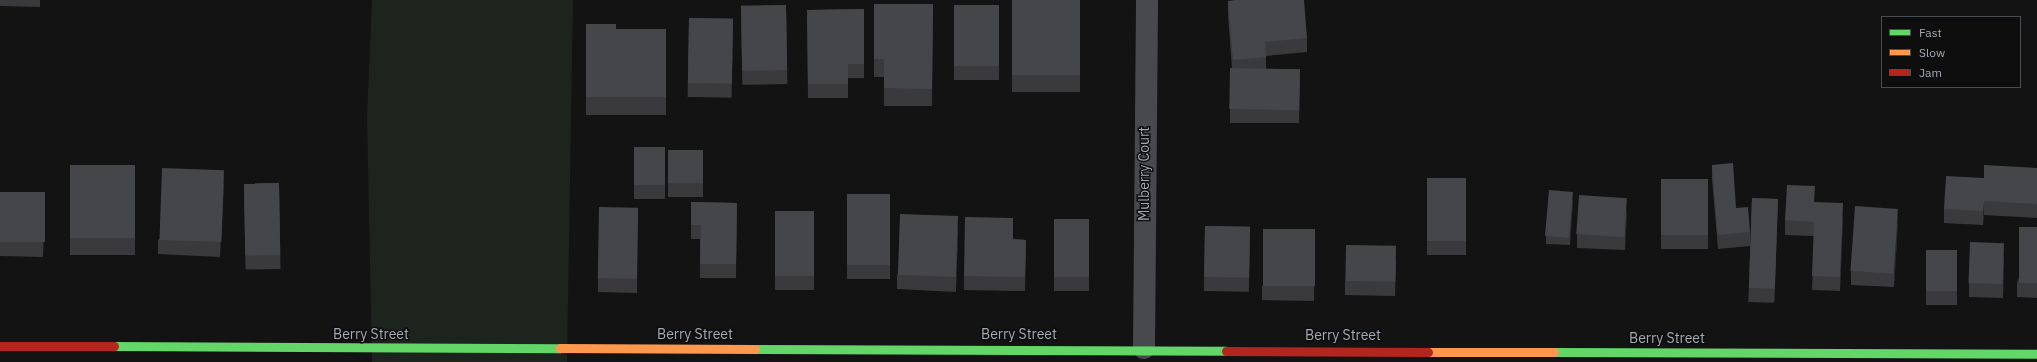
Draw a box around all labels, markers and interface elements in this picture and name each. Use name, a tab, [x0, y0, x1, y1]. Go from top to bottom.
legend	[1881, 16, 2021, 88]
text: Fast	[1919, 25, 1942, 40]
text: Slow	[1919, 45, 1945, 60]
text: Jam	[1919, 65, 1942, 80]
street label: Mulberry Court	[1136, 127, 1152, 221]
street label: Berry Street	[333, 326, 409, 342]
street label: Berry Street	[657, 326, 733, 342]
street label: Berry Street	[981, 326, 1057, 342]
street label: Berry Street	[1305, 327, 1381, 343]
street label: Berry Street	[1629, 330, 1705, 346]

